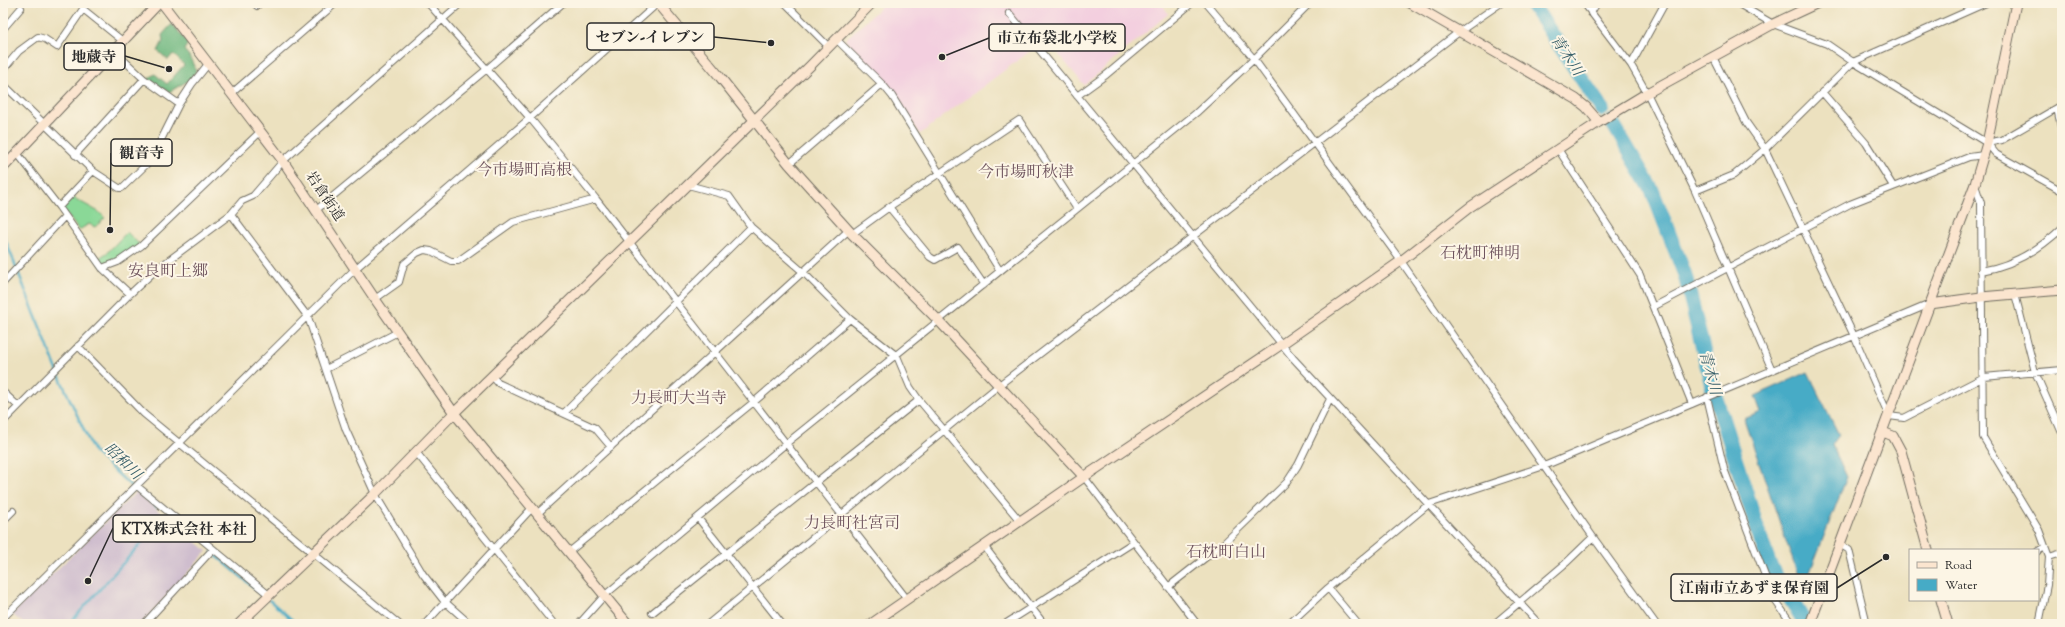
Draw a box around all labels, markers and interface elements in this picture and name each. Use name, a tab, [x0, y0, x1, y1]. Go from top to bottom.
callout: セブン-イレブン	[587, 23, 714, 50]
callout: 市立布袋北小学校	[989, 24, 1125, 51]
text: セブン-イレブン	[596, 28, 704, 49]
text: 市立布袋北小学校	[997, 29, 1117, 50]
water label: 青木川	[1545, 31, 1588, 82]
callout: 地蔵寺	[64, 43, 125, 70]
text: 地蔵寺	[71, 48, 117, 69]
callout: 観音寺	[111, 139, 172, 166]
text: 観音寺	[119, 144, 165, 165]
district label: 今市場町高根	[476, 160, 572, 183]
district label: 今市場町秋津	[978, 162, 1074, 185]
street label: 岩倉街道	[300, 168, 348, 226]
district label: 石枕町神明	[1440, 243, 1520, 266]
district label: 安良町上郷	[128, 261, 208, 284]
water label: 青木川	[1693, 349, 1725, 399]
district label: 力長町大当寺	[631, 388, 727, 411]
water label: 昭和川	[99, 439, 147, 487]
district label: 力長町社宮司	[804, 513, 900, 536]
callout: KTX株式会社 本社	[113, 515, 255, 542]
text: KTX株式会社 本社	[121, 520, 247, 541]
district label: 石枕町白山	[1186, 542, 1266, 565]
legend	[1909, 549, 2039, 601]
text: Road	[1945, 557, 1972, 575]
callout: 江南市立あずま保育園	[1671, 574, 1837, 601]
text: Water	[1945, 577, 1978, 595]
text: 江南市立あずま保育園	[1679, 579, 1829, 600]

